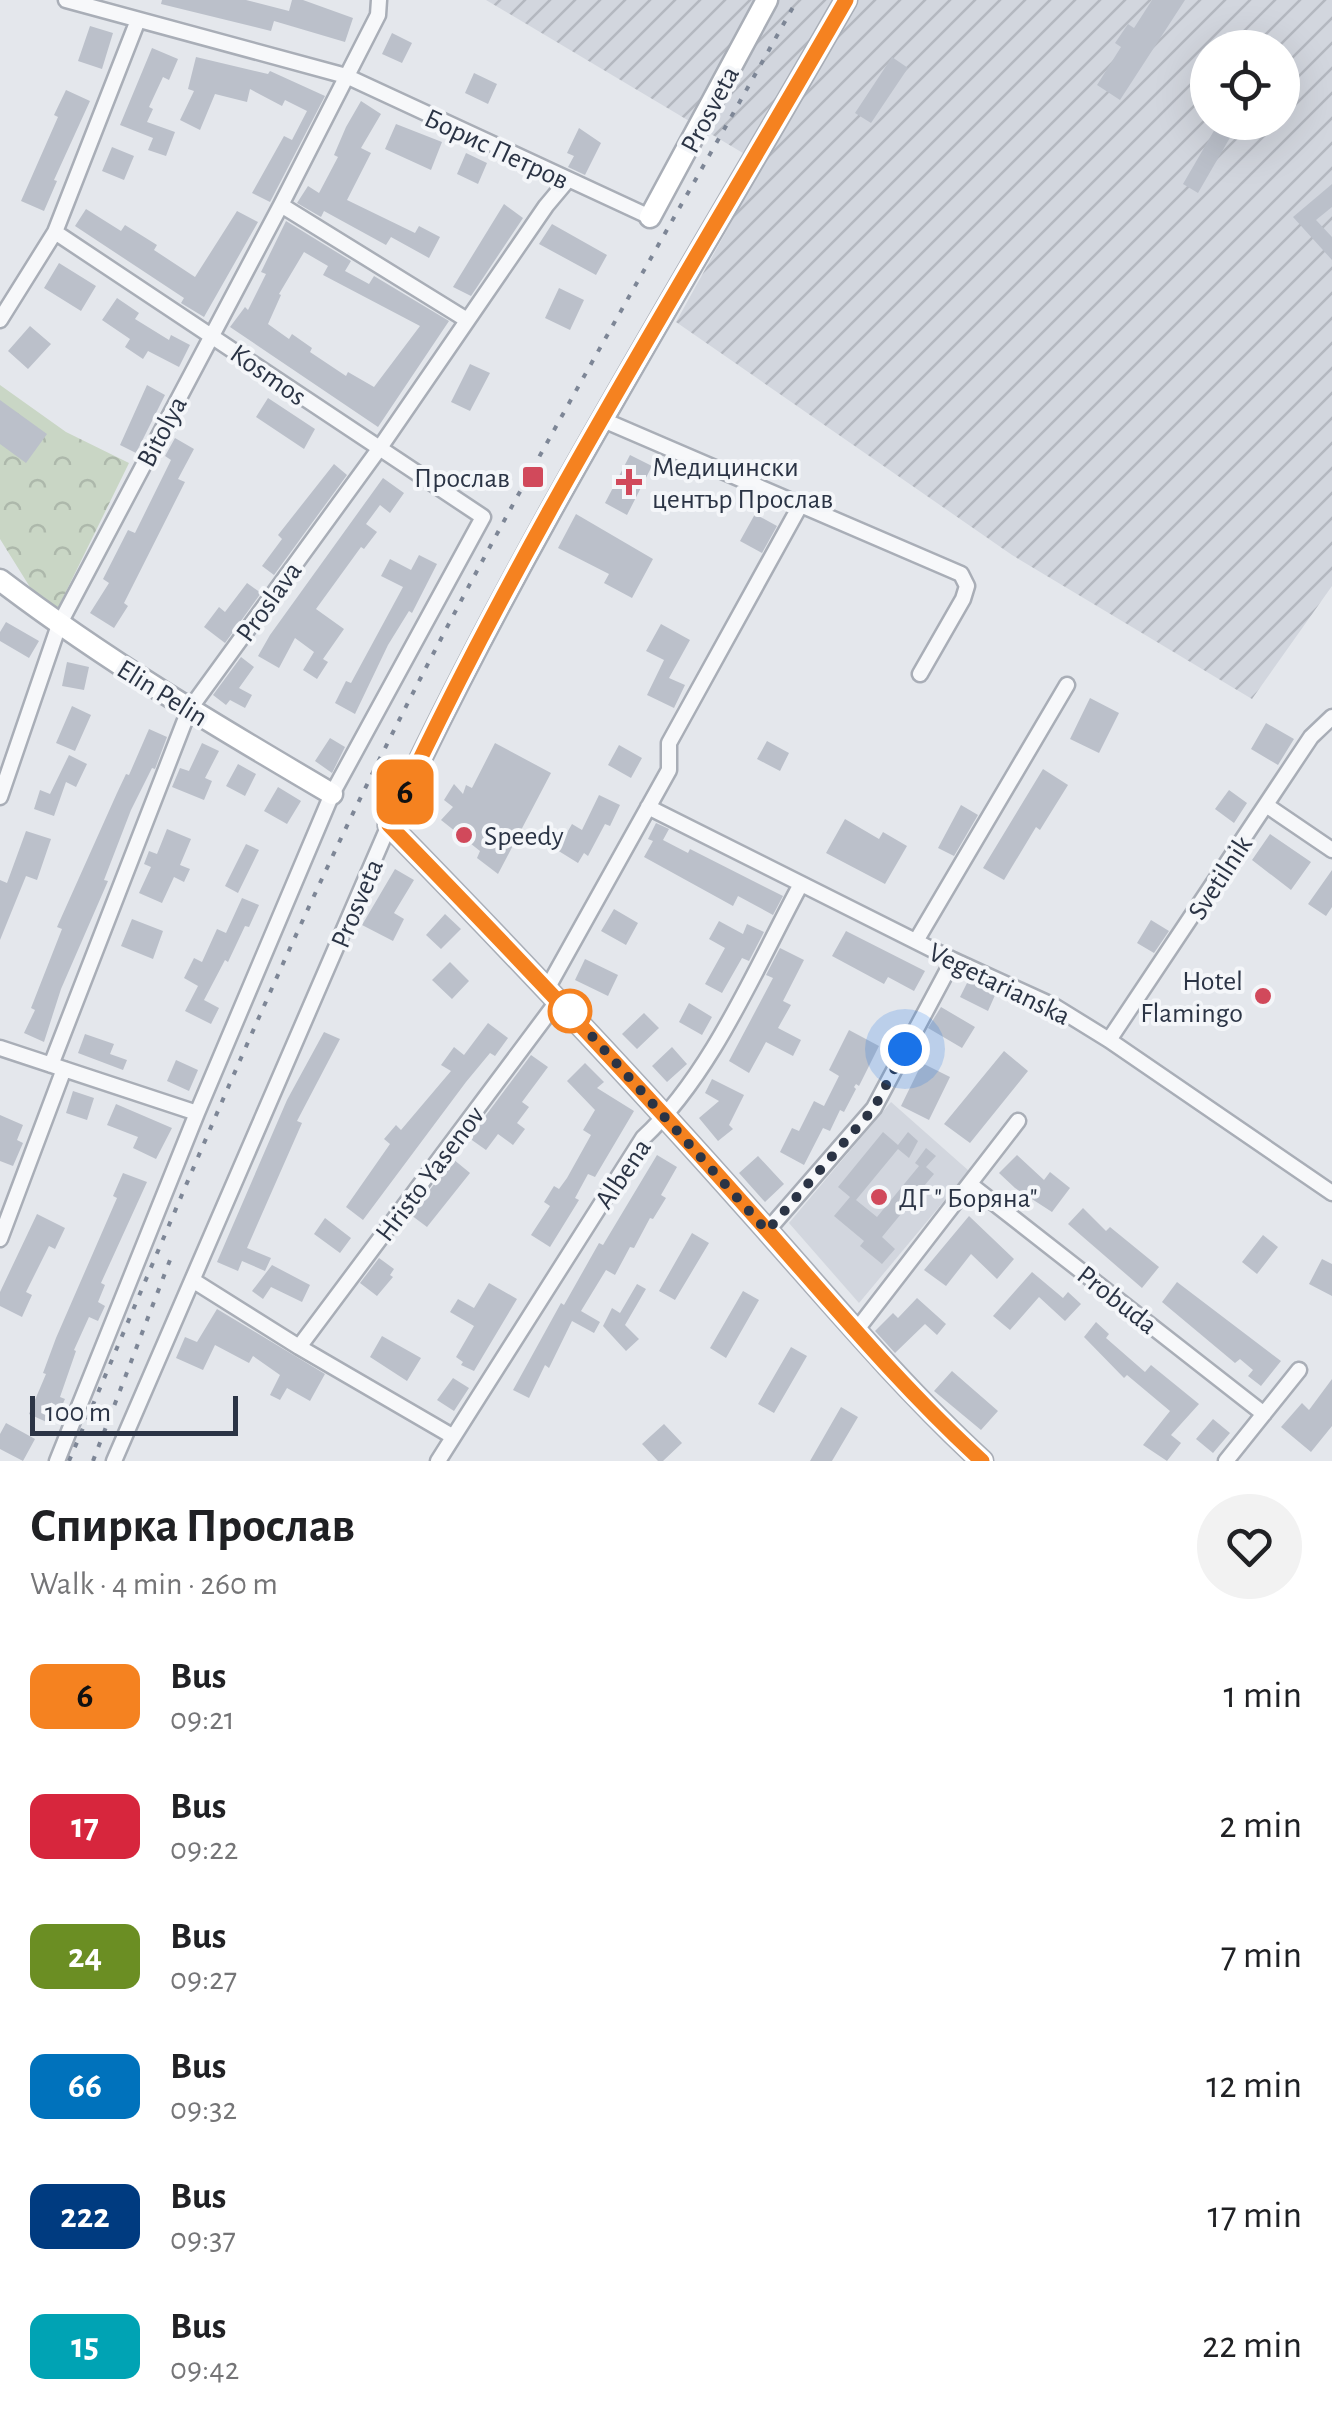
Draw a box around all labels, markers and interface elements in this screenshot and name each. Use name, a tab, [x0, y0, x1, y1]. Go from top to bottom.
map controls	[1190, 30, 1300, 140]
button: locate	[1190, 30, 1300, 140]
street label: Prosveta	[676, 62, 745, 158]
street label: Борис Петров	[420, 104, 573, 195]
street label: Kosmos	[225, 340, 311, 412]
street label: Bitolya	[133, 392, 193, 472]
place label: Медицински център Прослав	[652, 454, 833, 514]
marker: Прослав	[520, 464, 546, 490]
place label: Прослав	[414, 465, 510, 493]
marker: Медицински център Прослав	[616, 469, 642, 495]
street label: Proslava	[232, 557, 308, 647]
street label: Elin Pelin	[112, 655, 212, 732]
line badge: 6	[372, 760, 438, 824]
text: 6	[397, 775, 413, 810]
place label: Speedy	[484, 823, 564, 851]
marker: Speedy	[453, 824, 475, 846]
street label: Svetilnik	[1183, 831, 1258, 925]
street label: Prosveta	[327, 855, 389, 952]
street label: Vegetarianska	[924, 939, 1074, 1031]
place label: Hotel Flamingo	[1140, 968, 1243, 1028]
marker: Hotel Flamingo	[1252, 985, 1274, 1007]
unlabelled marker	[549, 990, 591, 1032]
your location	[880, 1024, 930, 1074]
street label: Hristo Yasenov	[371, 1101, 490, 1247]
street label: Albena	[590, 1134, 657, 1214]
place label: ДГ " Боряна"	[899, 1185, 1038, 1213]
marker: ДГ " Боряна"	[868, 1186, 890, 1208]
street label: Probuda	[1071, 1261, 1162, 1340]
scale bar	[30, 1391, 238, 1436]
text: 100 m	[45, 1399, 111, 1427]
button: heart	[1197, 1494, 1302, 1599]
text: Спирка Прослав	[30, 1503, 355, 1551]
text: Walk · 4 min · 260 m	[30, 1568, 278, 1600]
text: Bus	[170, 1658, 226, 1696]
text: 1 min	[1223, 1677, 1302, 1715]
text: 6	[77, 1679, 93, 1714]
text: 09:21	[170, 1703, 235, 1735]
text: Bus	[170, 1788, 226, 1826]
text: 2 min	[1219, 1807, 1302, 1845]
text: 17	[71, 1809, 99, 1844]
text: 09:22	[170, 1833, 238, 1865]
text: Bus	[170, 1918, 226, 1956]
text: 7 min	[1221, 1937, 1302, 1975]
text: 24	[68, 1939, 102, 1974]
text: 09:27	[170, 1963, 237, 1995]
text: Bus	[170, 2048, 226, 2086]
text: 12 min	[1206, 2067, 1302, 2105]
text: 66	[68, 2069, 102, 2104]
text: 09:32	[170, 2093, 237, 2125]
text: Bus	[170, 2178, 226, 2216]
text: 17 min	[1208, 2197, 1302, 2235]
text: 222	[60, 2199, 110, 2234]
text: 09:37	[170, 2223, 236, 2255]
text: Bus	[170, 2308, 226, 2346]
text: 22 min	[1202, 2327, 1302, 2365]
text: 15	[71, 2329, 99, 2364]
text: 09:42	[170, 2353, 239, 2385]

